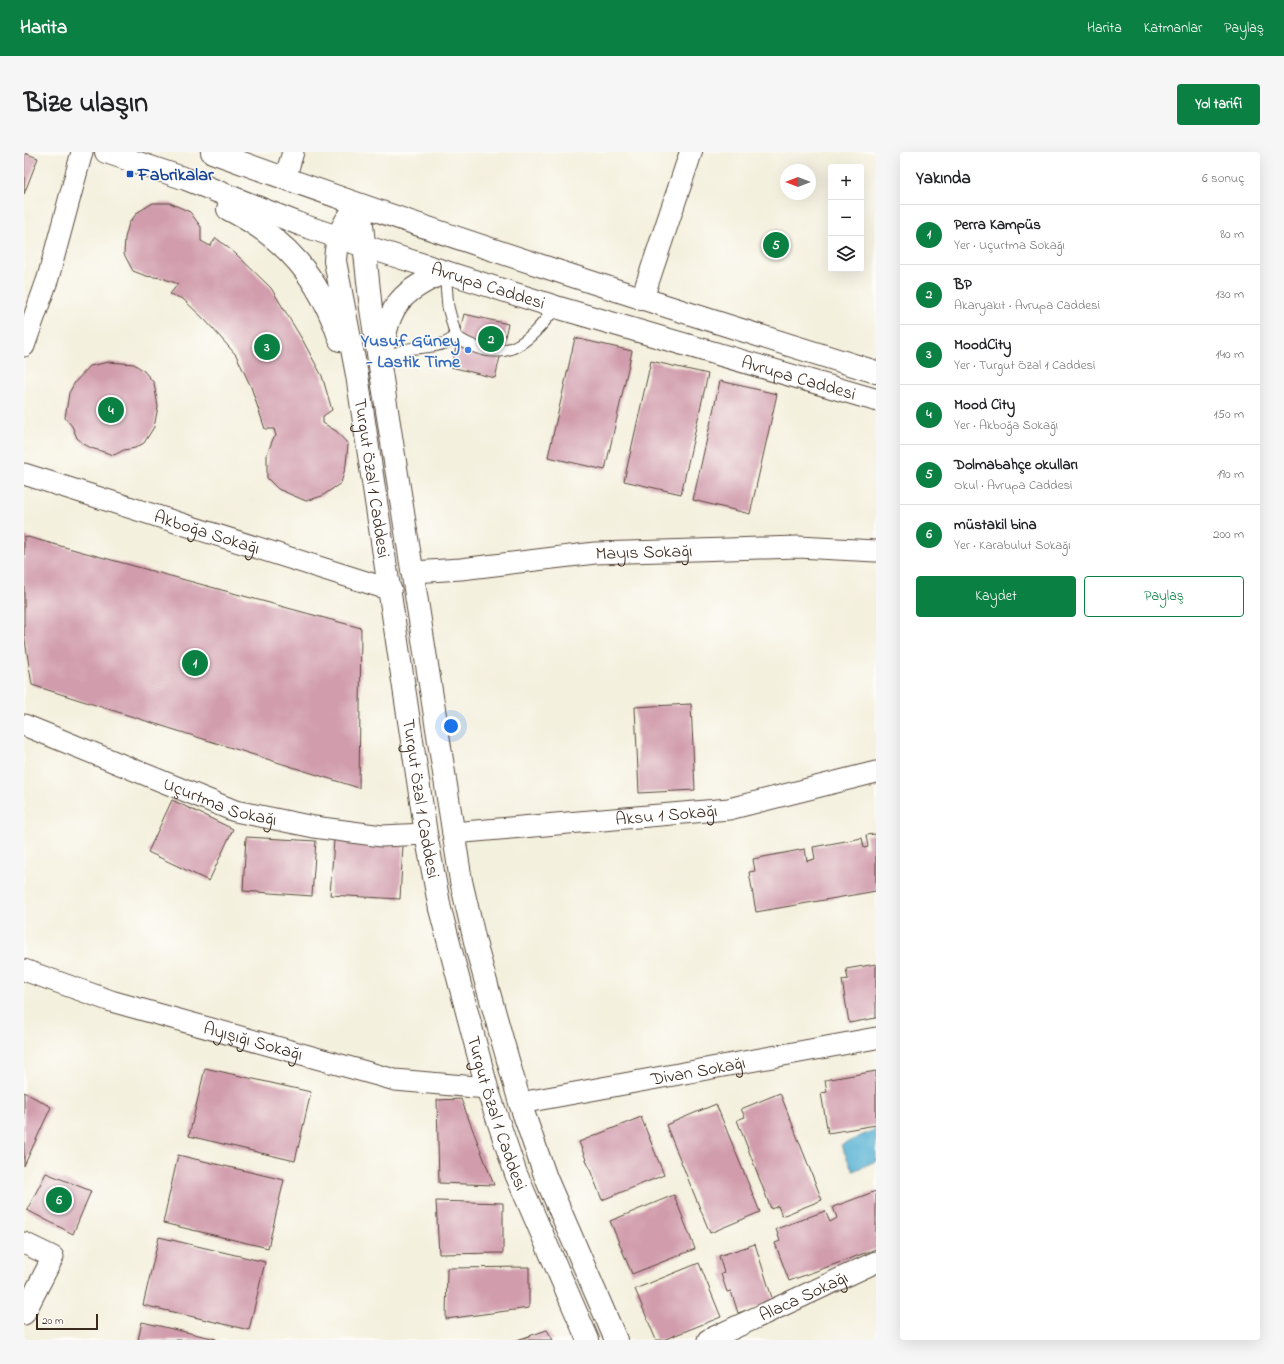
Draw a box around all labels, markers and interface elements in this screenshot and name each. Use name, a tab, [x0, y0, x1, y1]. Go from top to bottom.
text: Harita	[20, 15, 67, 42]
text: Harita	[1087, 18, 1122, 39]
text: Katmanlar	[1144, 18, 1202, 39]
text: Paylaş	[1224, 18, 1264, 39]
text: Bize ulaşın	[24, 84, 148, 125]
button: Yol tarifi	[1177, 84, 1260, 125]
place label: Fabrikalar	[137, 163, 214, 189]
north arrow	[780, 164, 816, 200]
map controls	[828, 164, 864, 272]
button: +	[828, 164, 864, 200]
text: Yakında	[916, 166, 971, 191]
marker: Fabrikalar	[125, 169, 135, 179]
text: 6 sonuç	[1202, 169, 1244, 188]
button: −	[828, 200, 864, 236]
text: Perra Kampüs	[954, 214, 1041, 236]
text: 1	[927, 225, 931, 244]
text: 80 m	[1220, 225, 1244, 244]
pin: 5	[763, 230, 789, 260]
button: layers	[828, 236, 864, 272]
text: Yer · Uçurtma Sokağı	[954, 236, 1065, 255]
street label: Avrupa Caddesi	[427, 257, 548, 318]
text: BP	[954, 274, 972, 296]
text: 2	[926, 285, 932, 304]
text: 130 m	[1216, 285, 1244, 304]
text: Akaryakıt · Avrupa Caddesi	[954, 296, 1100, 315]
pin: 2	[478, 324, 504, 354]
place label: Yusuf Güney - Lastik Time	[360, 329, 461, 376]
pin: 3	[254, 332, 280, 362]
text: MoodCity	[954, 334, 1011, 356]
marker: Yusuf Güney - Lastik Time	[463, 345, 473, 355]
text: 3	[926, 345, 932, 364]
text: 140 m	[1216, 345, 1244, 364]
street label: Avrupa Caddesi	[738, 350, 859, 408]
text: Yer · Turgut Özal 1 Caddesi	[954, 356, 1095, 375]
text: Mood City	[954, 394, 1015, 416]
pin: 4	[98, 395, 124, 425]
street label: Turgut Özal 1 Caddesi	[346, 397, 395, 560]
text: 4	[926, 405, 932, 424]
text: 150 m	[1213, 405, 1244, 424]
text: Yer · Akboğa Sokağı	[954, 416, 1058, 435]
text: Dolmabahçe okulları	[954, 454, 1078, 476]
text: 5	[925, 465, 933, 484]
text: 190 m	[1217, 465, 1244, 484]
text: Okul · Avrupa Caddesi	[954, 476, 1072, 495]
street label: Akboğa Sokağı	[150, 505, 263, 563]
text: müstakil bina	[954, 514, 1037, 536]
text: 6	[926, 525, 932, 544]
text: 200 m	[1213, 525, 1244, 544]
text: Yer · Karabulut Sokağı	[954, 536, 1071, 555]
street label: Mayıs Sokağı	[595, 539, 693, 568]
button: Kaydet	[916, 576, 1076, 617]
button: Paylaş	[1084, 576, 1244, 617]
pin: 1	[182, 648, 208, 678]
your location	[441, 716, 461, 736]
street label: Turgut Özal 1 Caddesi	[394, 717, 445, 881]
street label: Uçurtma Sokağı	[159, 772, 279, 834]
street label: Aksu 1 Sokağı	[614, 799, 719, 834]
street label: Ayışığı Sokağı	[200, 1016, 305, 1069]
street label: Turgut Özal 1 Caddesi	[459, 1033, 533, 1195]
street label: Divan Sokağı	[648, 1051, 748, 1094]
pin: 6	[46, 1185, 72, 1215]
street label: Alaca Sokağı	[755, 1266, 853, 1329]
scale bar	[36, 1312, 98, 1331]
text: 20 m	[42, 1313, 64, 1329]

